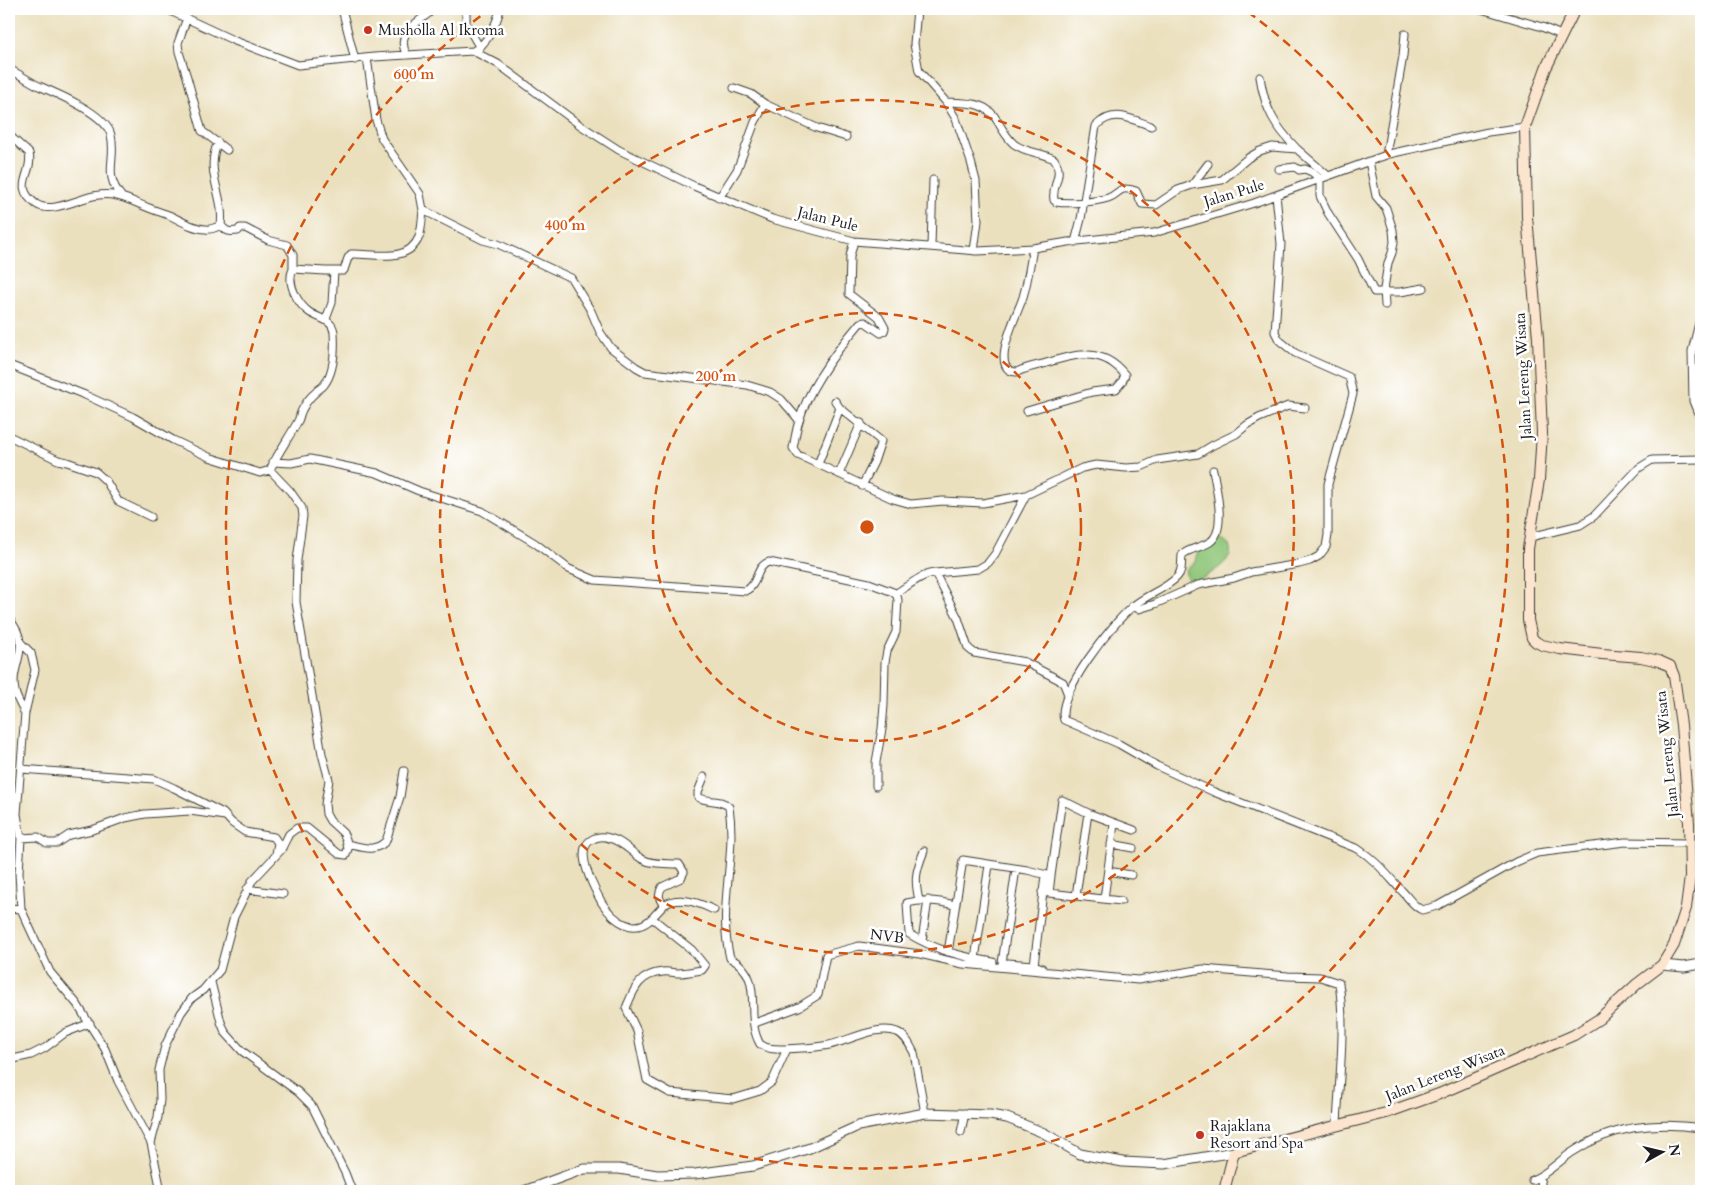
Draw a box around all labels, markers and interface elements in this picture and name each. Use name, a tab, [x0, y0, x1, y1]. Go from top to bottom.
place label: Musholla Al Ikroma	[378, 20, 505, 40]
marker: Musholla Al Ikroma	[362, 24, 374, 36]
text: 600 m	[394, 64, 435, 84]
street label: Jalan Pule	[1199, 174, 1267, 212]
street label: Jalan Pule	[793, 201, 861, 236]
text: 400 m	[545, 215, 586, 235]
street label: Jalan Lereng Wisata	[1510, 312, 1536, 442]
text: 200 m	[696, 366, 737, 386]
centre of rings	[858, 518, 876, 536]
street label: Jalan Lereng Wisata	[1650, 689, 1684, 820]
street label: NVB	[869, 924, 905, 948]
street label: Jalan Lereng Wisata	[1381, 1040, 1508, 1107]
place label: Rajaklana Resort and Spa	[1210, 1116, 1304, 1153]
north arrow	[1638, 1128, 1688, 1178]
marker: Rajaklana Resort and Spa	[1194, 1129, 1206, 1141]
text: N	[1664, 1143, 1685, 1158]

